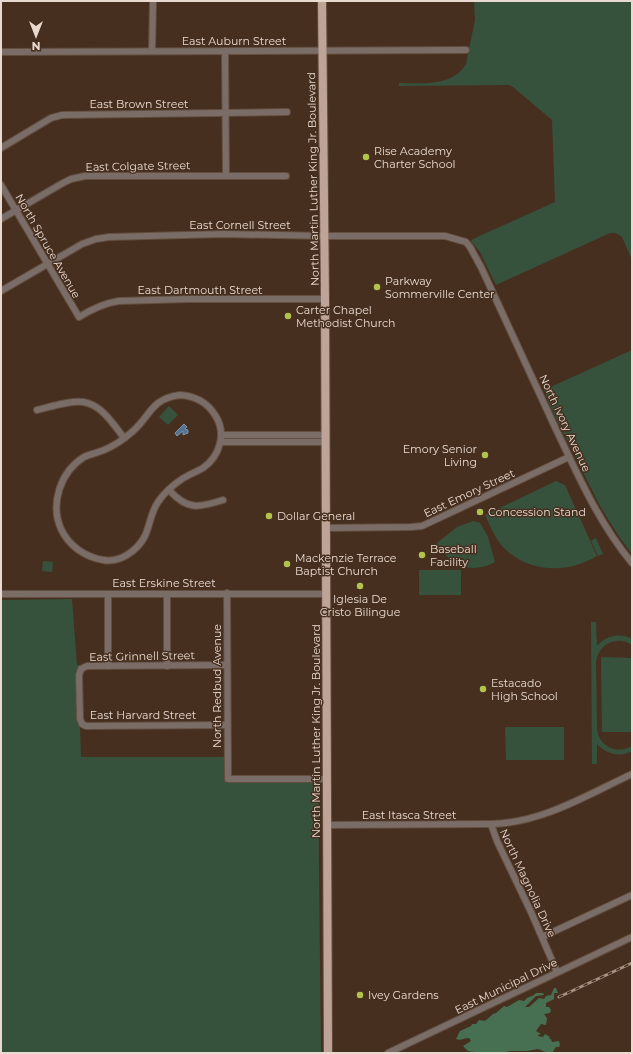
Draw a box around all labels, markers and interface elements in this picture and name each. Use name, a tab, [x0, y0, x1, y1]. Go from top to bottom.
north arrow	[16, 16, 56, 56]
street label: East Auburn Street	[182, 34, 287, 48]
text: N	[32, 39, 40, 53]
street label: North Martin Luther King Jr. Boulevard	[304, 72, 322, 286]
street label: East Brown Street	[89, 97, 189, 111]
place label: Rise Academy Charter School	[374, 144, 456, 171]
marker: Rise Academy Charter School	[361, 152, 371, 162]
street label: East Colgate Street	[85, 158, 191, 174]
street label: North Spruce Avenue	[12, 191, 84, 301]
street label: East Cornell Street	[189, 218, 291, 232]
place label: Parkway Sommerville Center	[385, 274, 495, 301]
marker: Parkway Sommerville Center	[372, 282, 382, 292]
street label: East Dartmouth Street	[137, 283, 263, 297]
place label: Carter Chapel Methodist Church	[296, 303, 396, 330]
marker: Carter Chapel Methodist Church	[283, 311, 293, 321]
street label: North Ivory Avenue	[536, 372, 594, 474]
place label: Emory Senior Living	[403, 442, 477, 469]
marker: Emory Senior Living	[480, 450, 490, 460]
street label: East Emory Street	[421, 466, 517, 520]
place label: Concession Stand	[488, 505, 586, 519]
marker: Concession Stand	[475, 507, 485, 517]
place label: Dollar General	[277, 509, 355, 523]
marker: Dollar General	[264, 511, 274, 521]
place label: Baseball Facility	[430, 542, 477, 569]
marker: Baseball Facility	[417, 550, 427, 560]
place label: Mackenzie Terrace Baptist Church	[295, 551, 397, 578]
marker: Mackenzie Terrace Baptist Church	[282, 559, 292, 569]
street label: East Erskine Street	[112, 576, 216, 590]
marker: Iglesia De Cristo Bilingue	[355, 581, 365, 591]
place label: Iglesia De Cristo Bilingue	[320, 592, 401, 619]
street label: North Redbud Avenue	[210, 624, 224, 748]
street label: North Martin Luther King Jr. Boulevard	[309, 624, 323, 838]
street label: East Grinnell Street	[89, 648, 196, 664]
place label: Estacado High School	[491, 676, 558, 703]
marker: Estacado High School	[478, 684, 488, 694]
street label: East Harvard Street	[90, 708, 197, 722]
street label: East Itasca Street	[362, 808, 457, 822]
street label: North Magnolia Drive	[497, 826, 559, 940]
street label: East Municipal Drive	[452, 955, 560, 1017]
place label: Ivey Gardens	[368, 988, 439, 1002]
marker: Ivey Gardens	[355, 990, 365, 1000]

